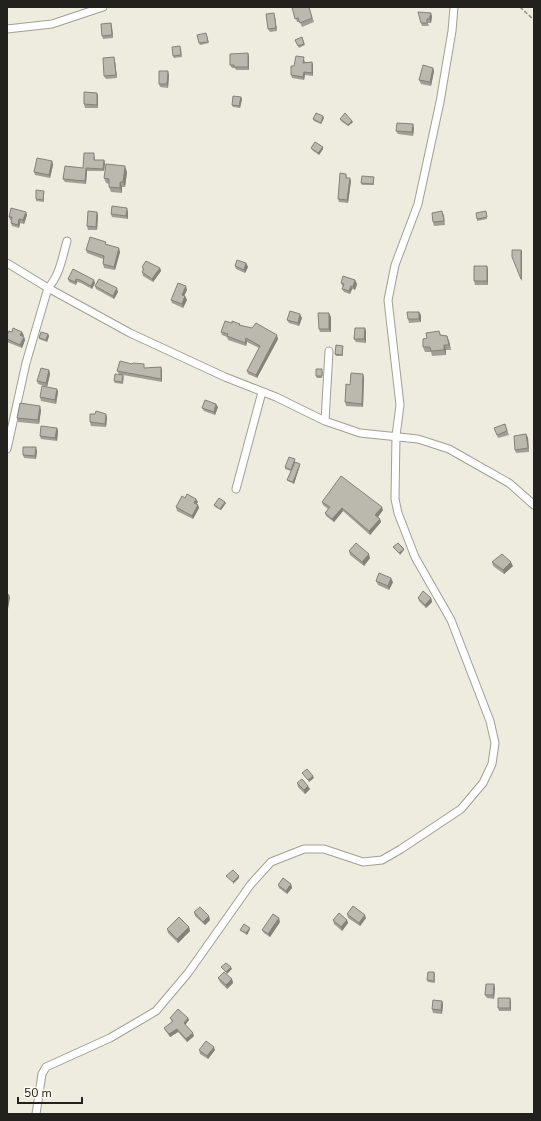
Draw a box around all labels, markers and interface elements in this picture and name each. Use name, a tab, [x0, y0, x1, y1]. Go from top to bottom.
scale bar	[18, 1079, 82, 1105]
text: 50 m	[24, 1085, 52, 1101]

